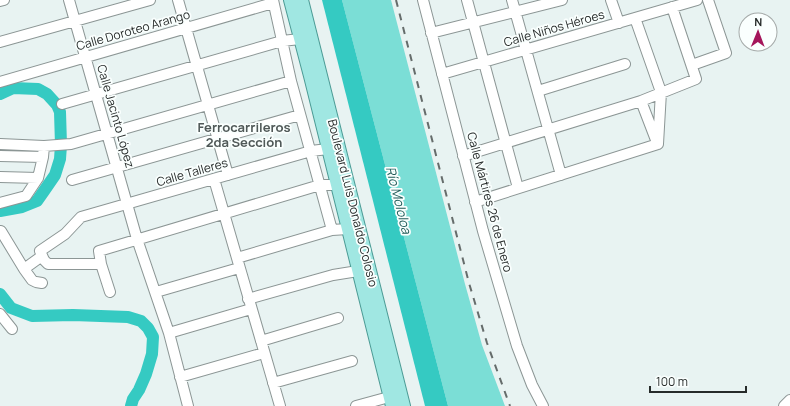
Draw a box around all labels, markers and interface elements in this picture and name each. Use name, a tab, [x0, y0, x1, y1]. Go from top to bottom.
street label: Calle Niños Héroes	[502, 5, 606, 51]
street label: Calle Doroteo Arango	[74, 6, 192, 54]
north arrow	[738, 12, 778, 52]
text: N	[754, 14, 762, 29]
street label: Calle Jacinto López	[93, 62, 139, 170]
street label: Boulevard Luis Donaldo Colosio	[324, 117, 382, 289]
district label: Ferrocarrileros 2da Sección	[197, 118, 291, 151]
street label: Calle Mártires 26 de Enero	[463, 130, 517, 274]
street label: Calle Talleres	[154, 154, 230, 190]
water label: Río Mololoa	[382, 164, 416, 236]
scale bar	[650, 368, 746, 394]
text: 100 m	[656, 373, 688, 390]

